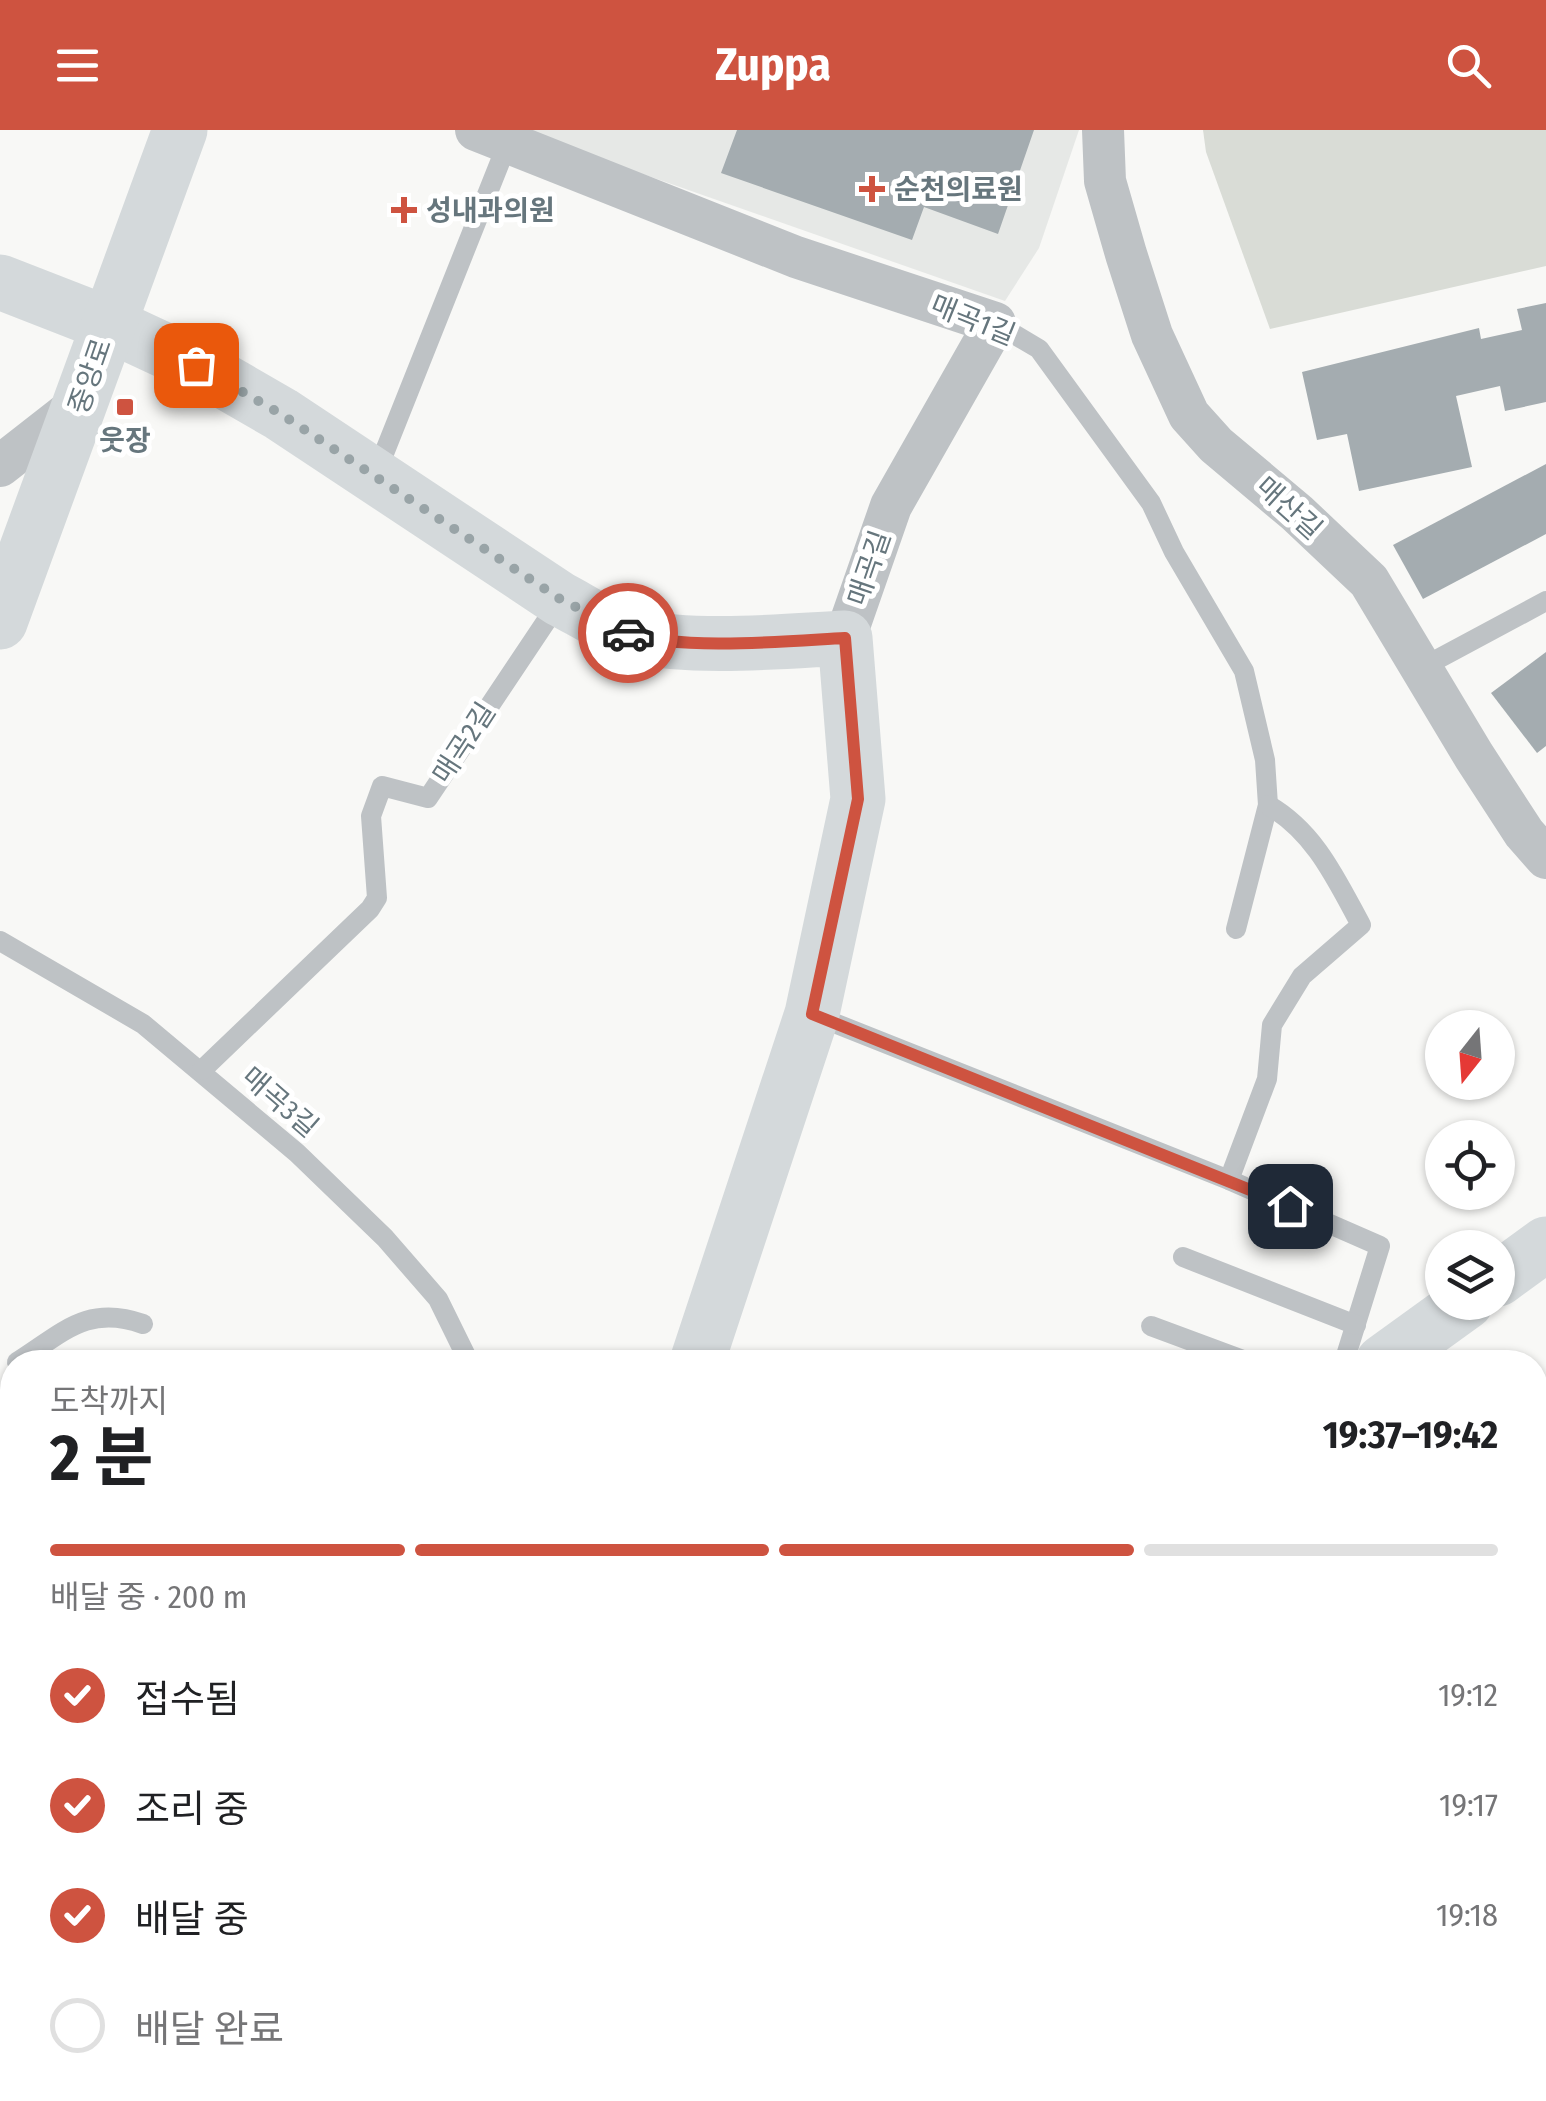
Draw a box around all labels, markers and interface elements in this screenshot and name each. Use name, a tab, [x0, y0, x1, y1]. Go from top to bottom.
icon: menu	[50, 38, 105, 93]
text: Zuppa	[715, 38, 831, 92]
icon: search	[1441, 38, 1496, 93]
place label: 순천의료원	[894, 173, 1023, 206]
marker: 순천의료원	[859, 176, 885, 202]
place label: 성내과의원	[426, 194, 555, 227]
marker: 성내과의원	[391, 197, 417, 223]
street label: 매곡1길	[926, 288, 1020, 352]
pin	[154, 323, 239, 408]
street label: 중앙로	[62, 334, 118, 418]
icon: bag	[169, 338, 224, 393]
marker: 웃장	[114, 396, 136, 418]
place label: 웃장	[99, 424, 151, 457]
street label: 매산길	[1249, 470, 1329, 546]
street label: 매곡길	[841, 526, 897, 610]
courier	[578, 583, 678, 683]
icon: car	[601, 606, 656, 661]
street label: 매곡2길	[426, 696, 502, 790]
north arrow	[1425, 1010, 1515, 1100]
map controls	[1425, 1010, 1515, 1320]
street label: 매곡3길	[235, 1060, 325, 1144]
button: locate	[1425, 1120, 1515, 1210]
pin	[1248, 1164, 1333, 1249]
icon: home	[1263, 1179, 1318, 1234]
button: layers	[1425, 1230, 1515, 1320]
text: 도착까지	[50, 1382, 168, 1420]
text: 19:37–19:42	[1323, 1412, 1498, 1458]
text: 2 분	[50, 1419, 153, 1497]
text: 배달 중 · 200 m	[50, 1578, 247, 1616]
icon: check	[50, 1668, 105, 1723]
text: 접수됨	[135, 1676, 240, 1722]
text: 19:12	[1438, 1676, 1498, 1714]
icon: check	[50, 1778, 105, 1833]
text: 조리 중	[135, 1786, 249, 1832]
text: 19:17	[1439, 1786, 1498, 1824]
icon: check	[50, 1888, 105, 1943]
text: 배달 중	[135, 1896, 249, 1942]
text: 19:18	[1436, 1896, 1498, 1934]
text: 배달 완료	[135, 2006, 284, 2052]

